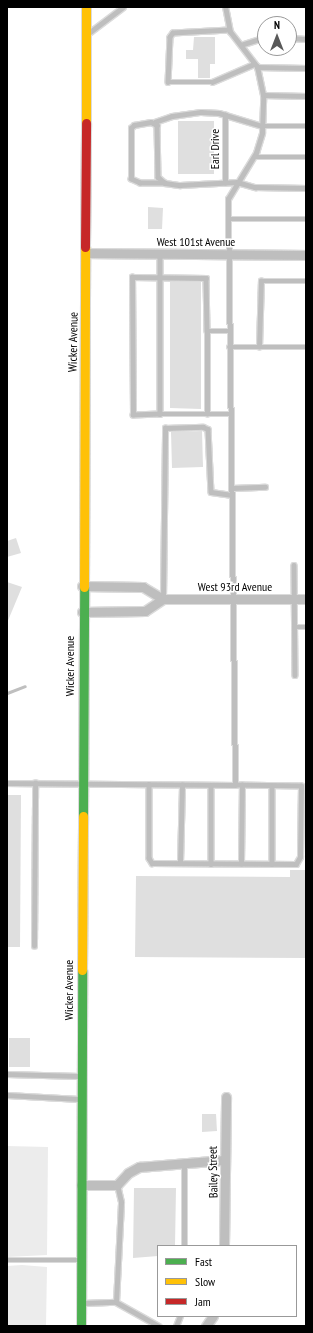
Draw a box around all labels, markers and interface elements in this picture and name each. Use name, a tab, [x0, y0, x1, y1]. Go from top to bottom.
north arrow	[257, 16, 297, 56]
text: N	[274, 18, 280, 32]
street label: Earl Drive	[208, 129, 222, 169]
street label: West 101st Avenue	[157, 235, 235, 249]
street label: Wicker Avenue	[65, 312, 81, 372]
street label: West 93rd Avenue	[198, 580, 272, 594]
street label: Wicker Avenue	[63, 636, 77, 696]
street label: Wicker Avenue	[62, 960, 76, 1020]
street label: Bailey Street	[205, 1146, 221, 1198]
legend	[157, 1245, 297, 1317]
text: Fast	[195, 1254, 212, 1269]
text: Slow	[195, 1274, 215, 1289]
text: Jam	[195, 1294, 211, 1309]

